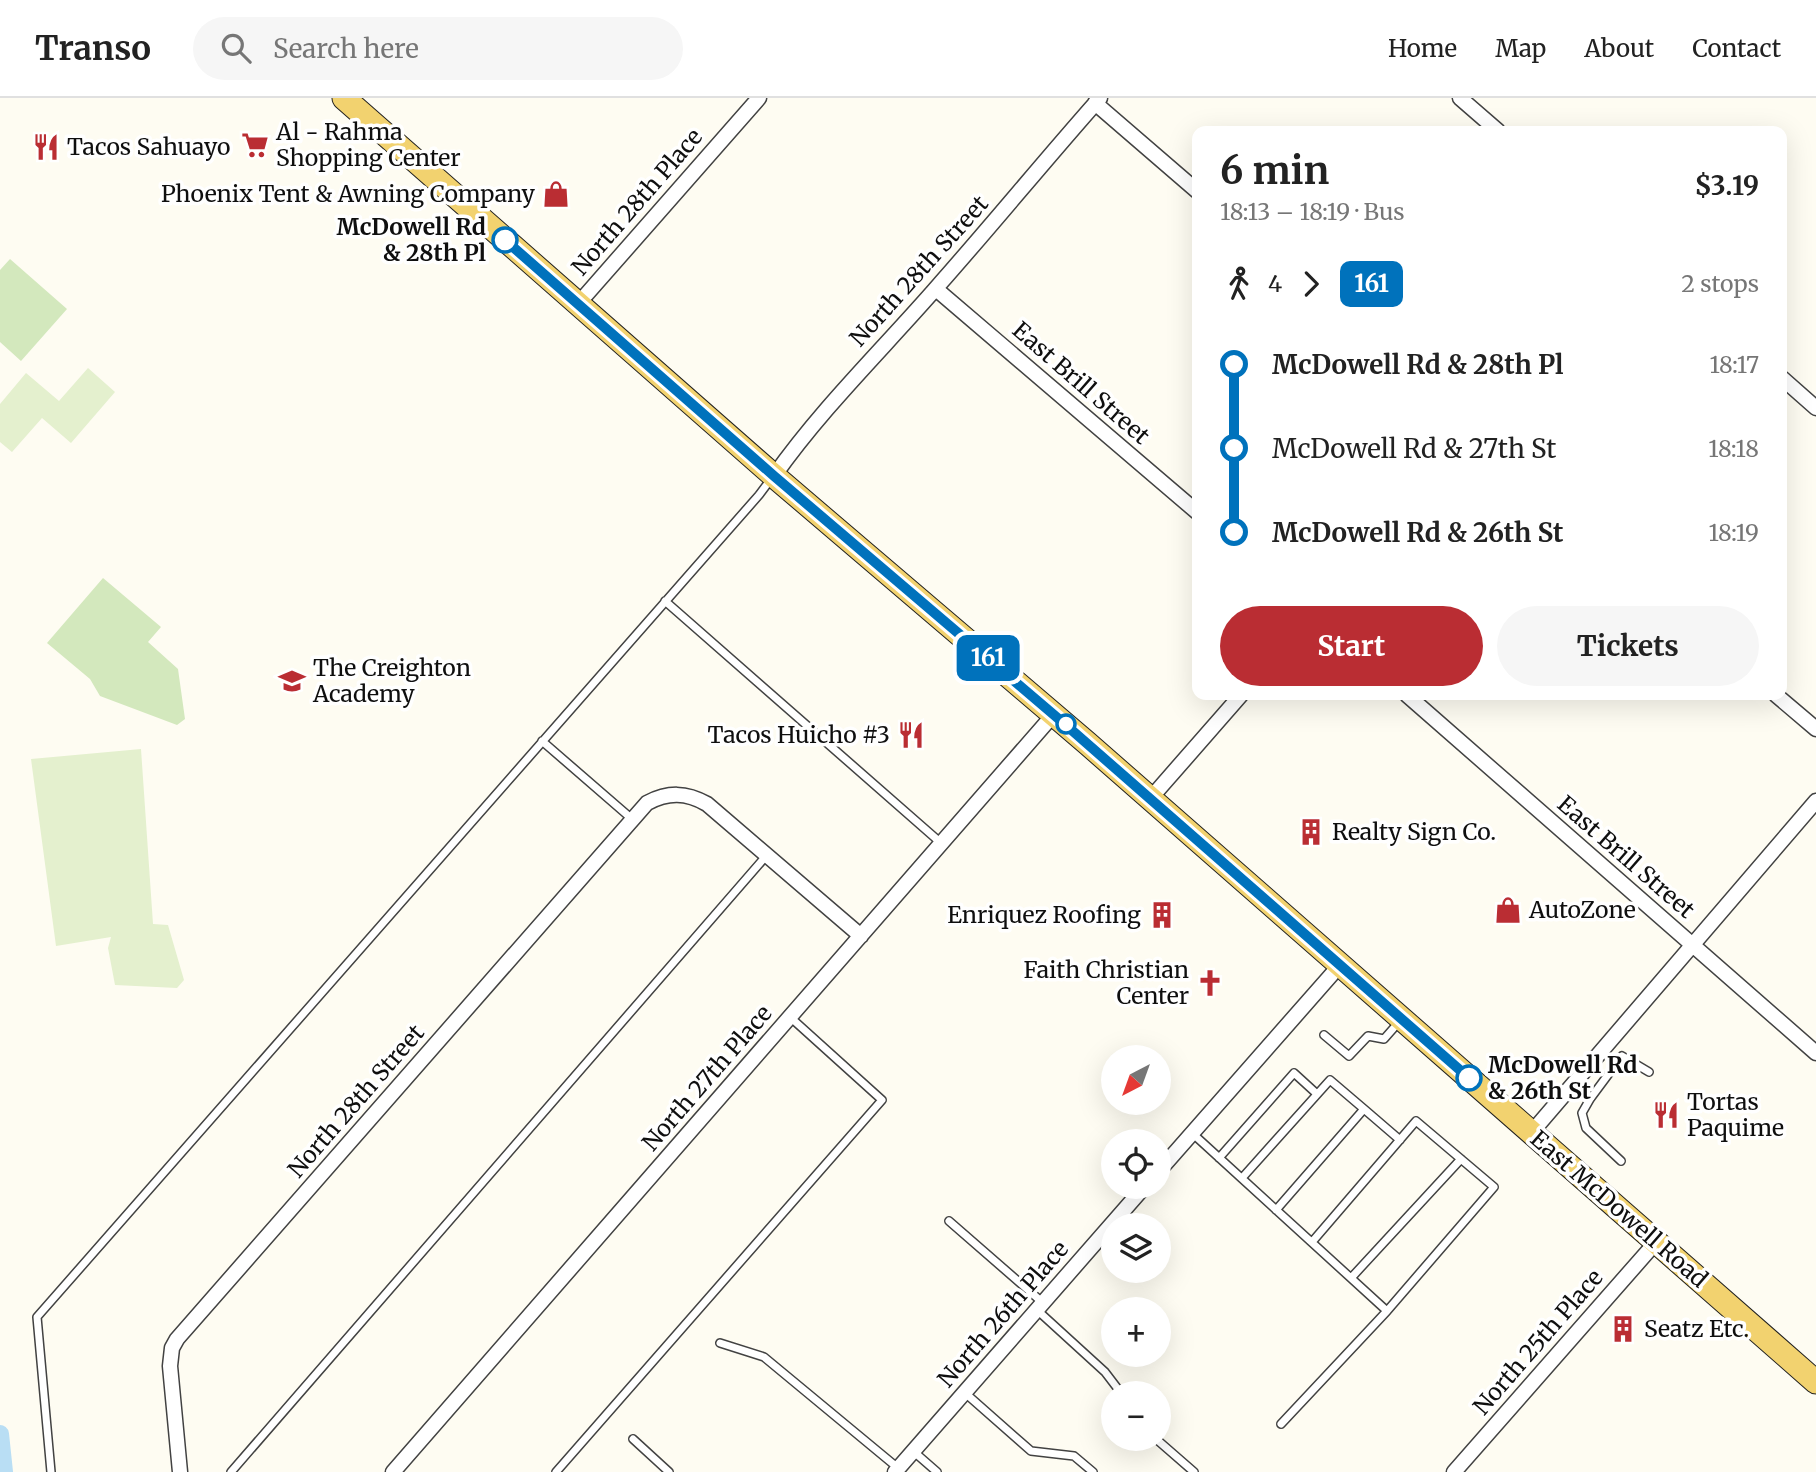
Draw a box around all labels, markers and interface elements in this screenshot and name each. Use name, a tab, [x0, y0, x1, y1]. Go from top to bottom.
search box	[193, 17, 683, 80]
text: Transo	[35, 28, 151, 69]
icon: search	[217, 29, 255, 67]
text: Search here	[273, 32, 419, 65]
text: Home	[1388, 33, 1457, 64]
text: Map	[1495, 33, 1546, 64]
text: About	[1584, 33, 1654, 64]
text: Contact	[1692, 33, 1781, 64]
place label: Al - Rahma Shopping Center	[275, 117, 461, 172]
street label: North 28th Place	[565, 122, 708, 281]
supermarket icon: Al - Rahma Shopping Center	[240, 130, 270, 160]
restaurant icon: Tacos Sahuayo	[31, 132, 61, 162]
place label: Tacos Sahuayo	[67, 132, 231, 161]
text: 6 min	[1220, 147, 1329, 194]
text: $3.19	[1694, 169, 1759, 202]
place label: Phoenix Tent & Awning Company	[161, 179, 536, 208]
shop icon: Phoenix Tent & Awning Company	[541, 179, 571, 209]
street label: North 28th Street	[843, 189, 994, 352]
text: 18:13 – 18:19 · Bus	[1220, 197, 1405, 226]
place label: McDowell Rd & 28th Pl	[337, 212, 487, 267]
marker: McDowell Rd & 28th Pl	[492, 227, 518, 253]
icon: walk	[1220, 265, 1258, 303]
icon: forward	[1292, 265, 1330, 303]
text: 161	[1354, 268, 1389, 299]
text: 4	[1268, 269, 1282, 298]
text: 2 stops	[1681, 269, 1759, 298]
street label: East Brill Street	[1007, 315, 1156, 450]
text: McDowell Rd & 28th Pl	[1272, 348, 1564, 381]
text: 18:17	[1709, 350, 1759, 379]
text: McDowell Rd & 27th St	[1272, 432, 1556, 465]
text: 18:18	[1708, 434, 1759, 463]
text: McDowell Rd & 26th St	[1272, 516, 1564, 549]
text: 18:19	[1708, 518, 1759, 547]
button: Start	[1220, 606, 1483, 686]
button: Tickets	[1497, 606, 1759, 686]
line badge: 161	[948, 635, 1028, 681]
text: 161	[971, 642, 1005, 673]
place label: The Creighton Academy	[312, 653, 471, 708]
school or university icon: The Creighton Academy	[277, 666, 307, 696]
unlabelled marker	[1056, 714, 1076, 734]
place label: Tacos Huicho #3	[708, 720, 890, 749]
restaurant icon: Tacos Huicho #3	[896, 720, 926, 750]
street label: East Brill Street	[1552, 789, 1701, 924]
building icon: Realty Sign Co.	[1296, 817, 1326, 847]
place label: Realty Sign Co.	[1332, 817, 1496, 846]
shop icon: AutoZone	[1493, 895, 1523, 925]
place label: AutoZone	[1528, 895, 1636, 924]
place label: Enriquez Roofing	[947, 900, 1141, 929]
building icon: Enriquez Roofing	[1147, 900, 1177, 930]
place label: Faith Christian Center	[1024, 955, 1189, 1010]
church icon: Faith Christian Center	[1195, 968, 1225, 998]
street label: North 27th Place	[636, 999, 778, 1156]
street label: North 28th Street	[281, 1018, 430, 1183]
north arrow	[1101, 1045, 1171, 1115]
map controls	[1101, 1045, 1171, 1451]
place label: McDowell Rd & 26th St	[1488, 1050, 1637, 1105]
marker: McDowell Rd & 26th St	[1456, 1065, 1482, 1091]
place label: Tortas Paquime	[1687, 1087, 1784, 1142]
restaurant icon: Tortas Paquime	[1651, 1100, 1681, 1130]
street label: East McDowell Road	[1525, 1124, 1714, 1294]
button: locate	[1101, 1129, 1171, 1199]
button: layers	[1101, 1213, 1171, 1283]
street label: North 26th Place	[931, 1235, 1074, 1393]
street label: North 25th Place	[1467, 1263, 1609, 1420]
button: +	[1101, 1297, 1171, 1367]
building icon: Seatz Etc.	[1608, 1314, 1638, 1344]
place label: Seatz Etc.	[1644, 1314, 1749, 1343]
button: −	[1101, 1381, 1171, 1451]

